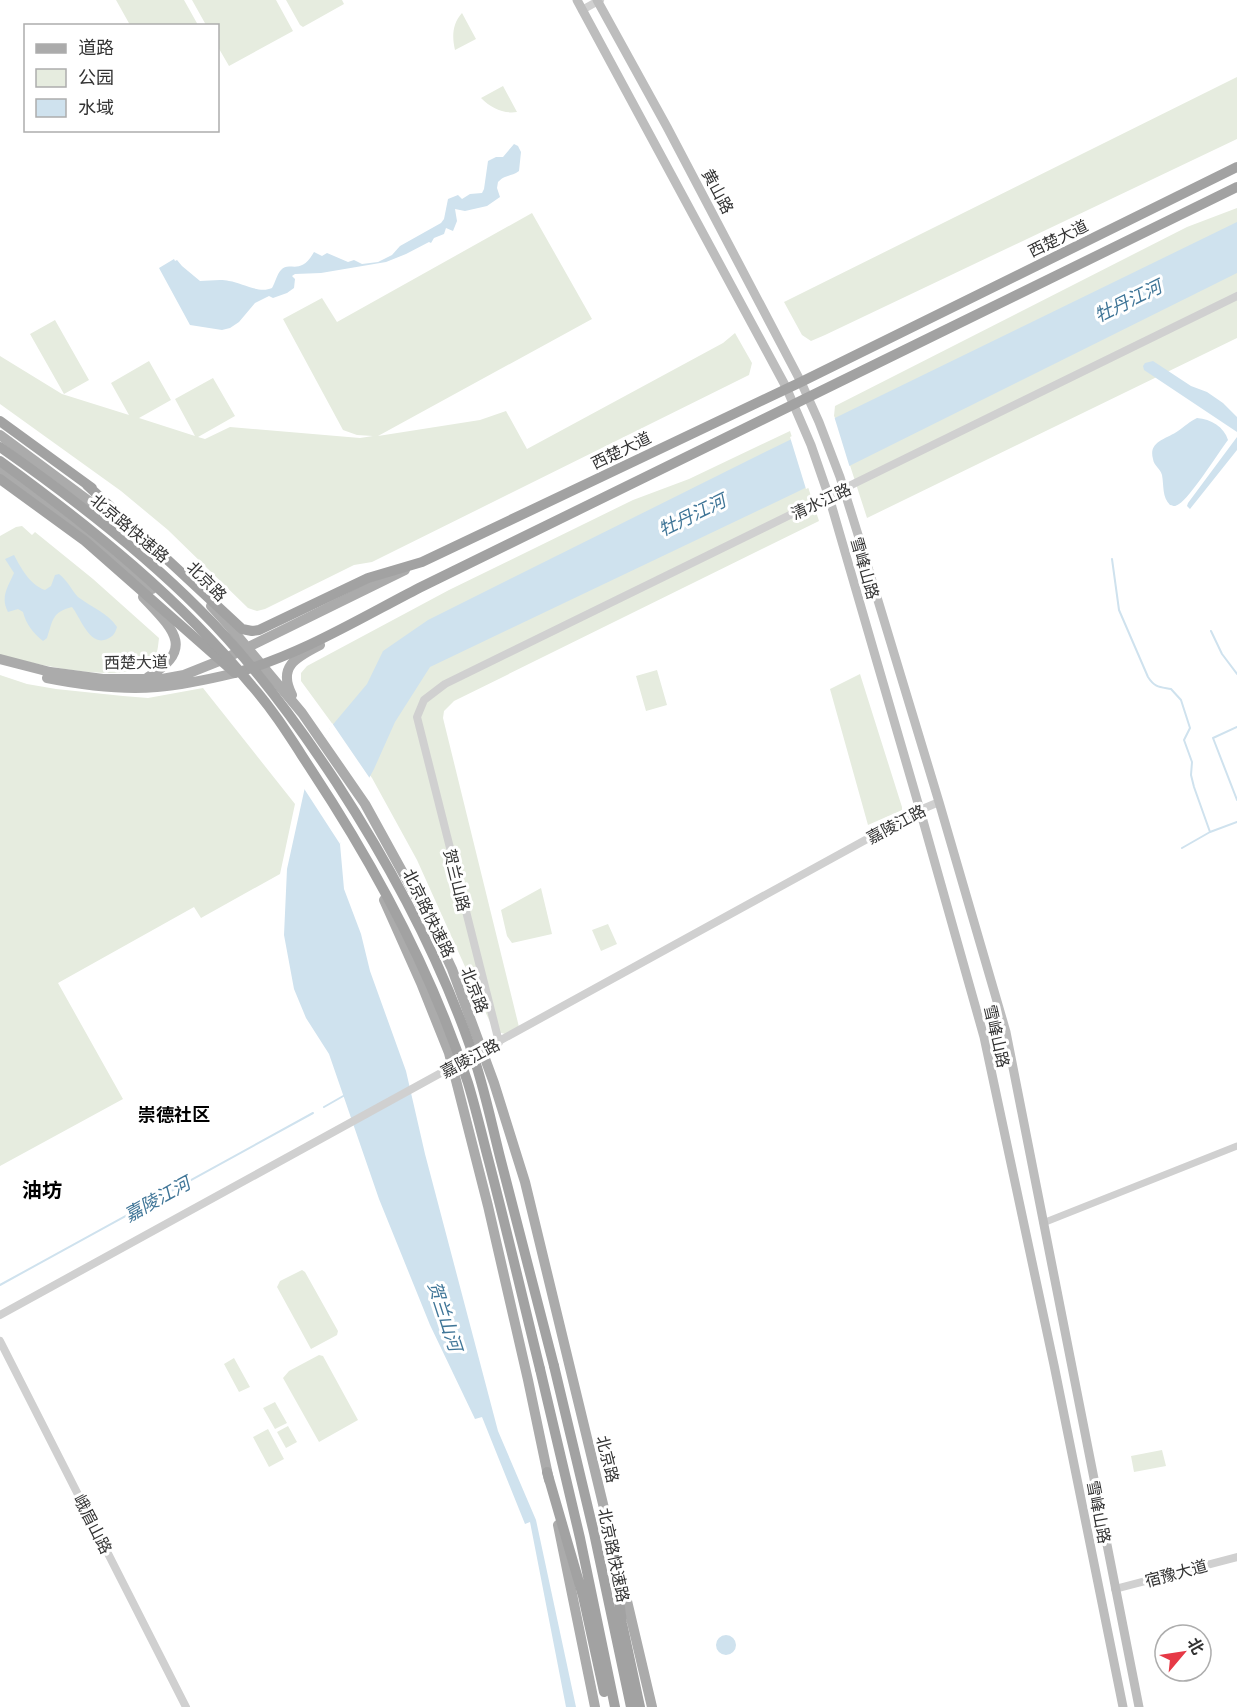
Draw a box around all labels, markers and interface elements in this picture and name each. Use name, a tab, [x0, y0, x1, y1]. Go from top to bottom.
legend	[24, 24, 219, 132]
text: 道路	[78, 35, 114, 60]
text: 公园	[78, 65, 114, 90]
text: 水域	[78, 95, 114, 120]
street label: 黄山路	[697, 165, 739, 217]
street label: 西楚大道	[1024, 214, 1092, 262]
water label: 牡丹江河	[1090, 273, 1169, 328]
street label: 西楚大道	[587, 426, 655, 474]
street label: 清水江路	[787, 478, 855, 524]
water label: 牡丹江河	[654, 487, 733, 542]
street label: 北京路快速路	[86, 489, 174, 567]
street label: 雪峰山路	[846, 534, 884, 602]
street label: 北京路	[182, 556, 232, 606]
street label: 西楚大道	[104, 650, 168, 674]
street label: 嘉陵江路	[863, 799, 929, 849]
street label: 贺兰山路	[439, 846, 475, 914]
street label: 北京路快速路	[398, 865, 460, 961]
street label: 北京路	[456, 964, 494, 1016]
street label: 雪峰山路	[979, 1002, 1015, 1070]
street label: 嘉陵江路	[437, 1033, 503, 1083]
district label: 崇德社区	[138, 1102, 210, 1127]
water label: 嘉陵江河	[119, 1169, 197, 1227]
district label: 油坊	[22, 1176, 62, 1203]
water label: 贺兰山河	[422, 1278, 469, 1357]
street label: 北京路	[592, 1433, 624, 1485]
street label: 雪峰山路	[1082, 1478, 1116, 1546]
street label: 峨眉山路	[69, 1490, 117, 1558]
street label: 北京路快速路	[593, 1506, 635, 1604]
street label: 宿豫大道	[1142, 1554, 1210, 1592]
north arrow	[1153, 1623, 1213, 1683]
text: 北	[1183, 1633, 1210, 1658]

